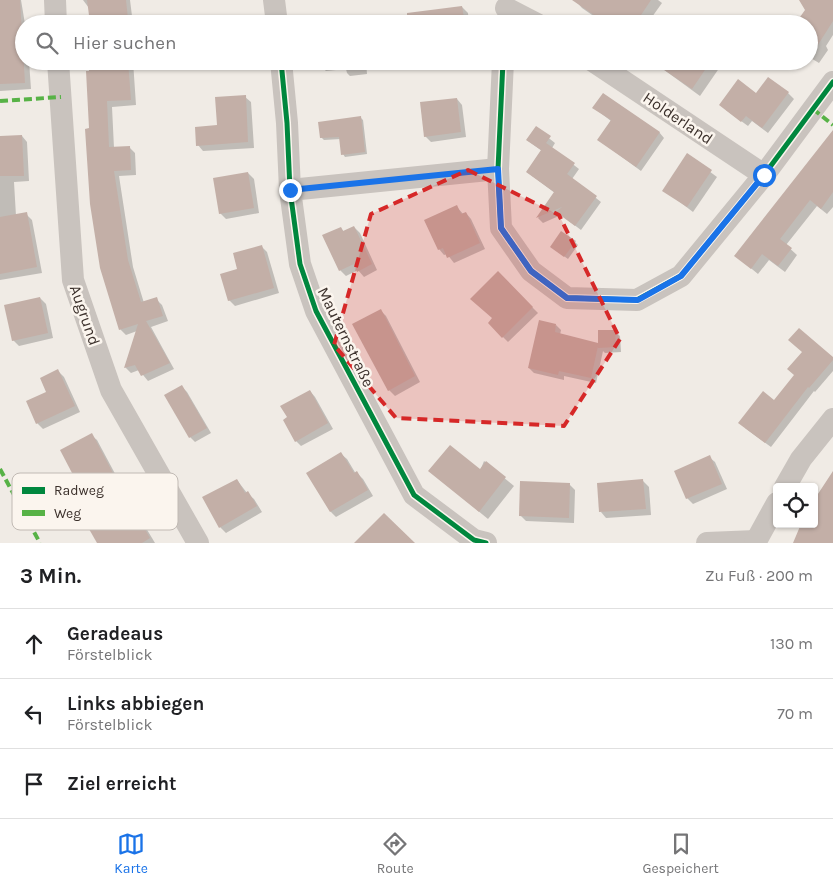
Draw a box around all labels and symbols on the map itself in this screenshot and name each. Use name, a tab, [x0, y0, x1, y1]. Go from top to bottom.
street label: Holderland	[640, 88, 716, 148]
route start	[753, 164, 776, 187]
route end	[279, 179, 302, 202]
street label: Augrund	[66, 282, 104, 348]
street label: Mauternstraße	[314, 284, 378, 390]
legend	[12, 473, 178, 530]
text: Radweg	[54, 482, 104, 499]
text: Weg	[54, 505, 81, 522]

